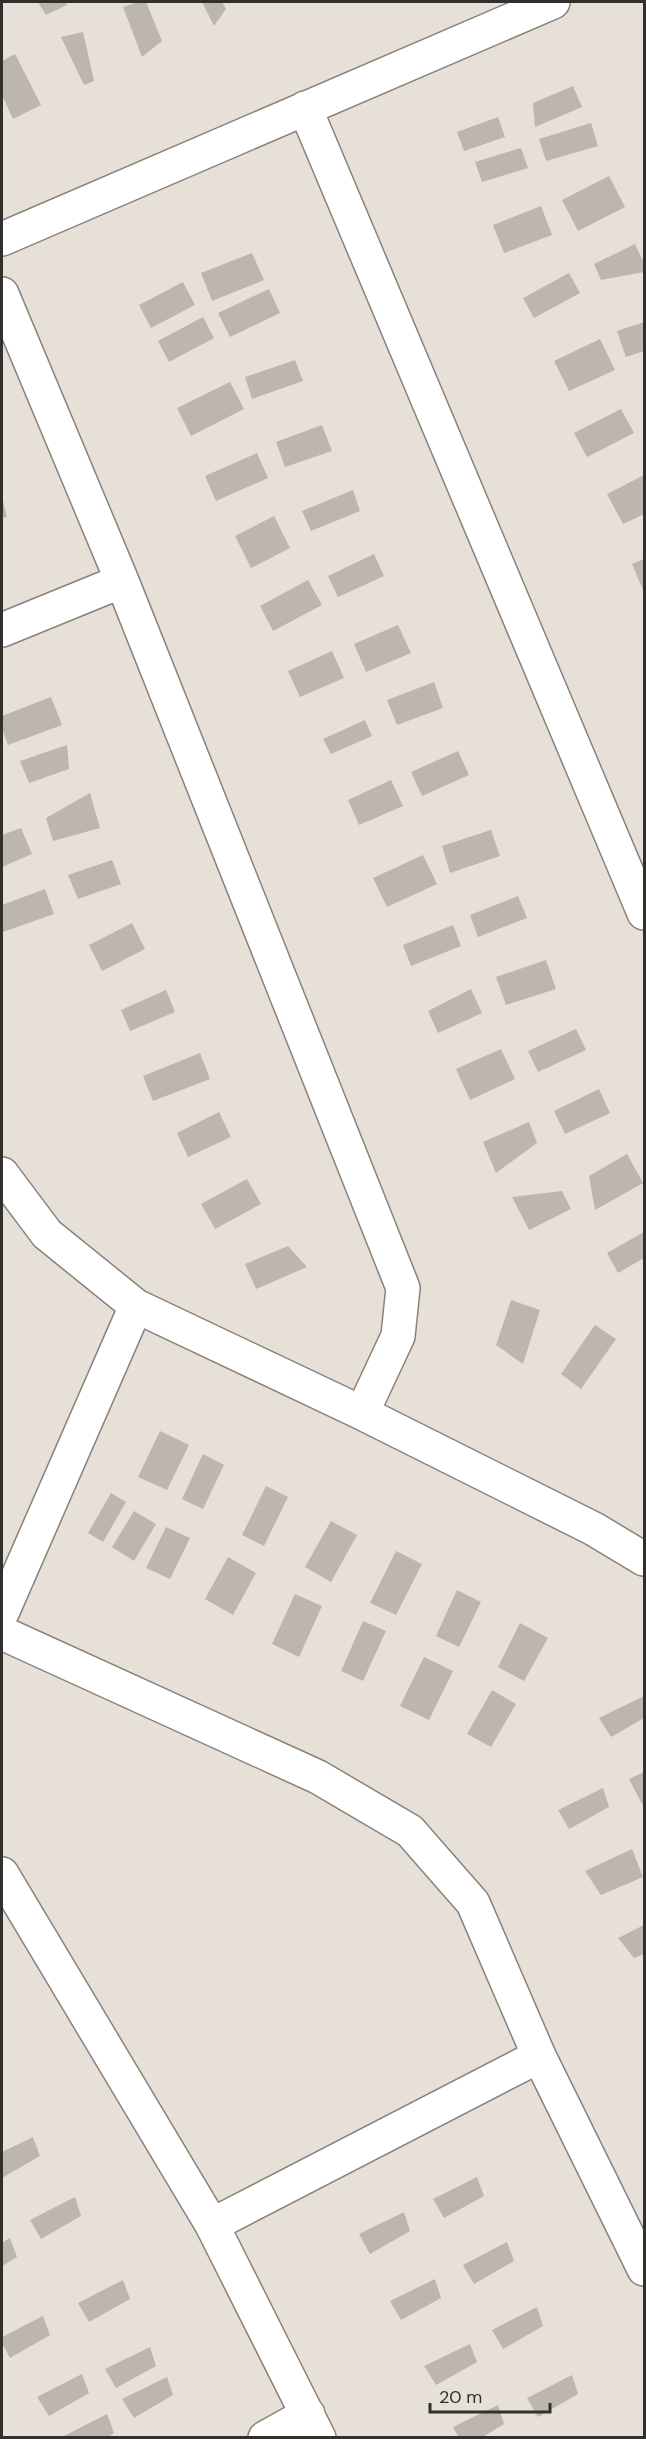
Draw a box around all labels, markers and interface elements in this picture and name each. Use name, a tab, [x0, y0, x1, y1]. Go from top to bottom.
scale bar	[430, 2376, 550, 2414]
text: 20 m	[439, 2385, 482, 2409]

